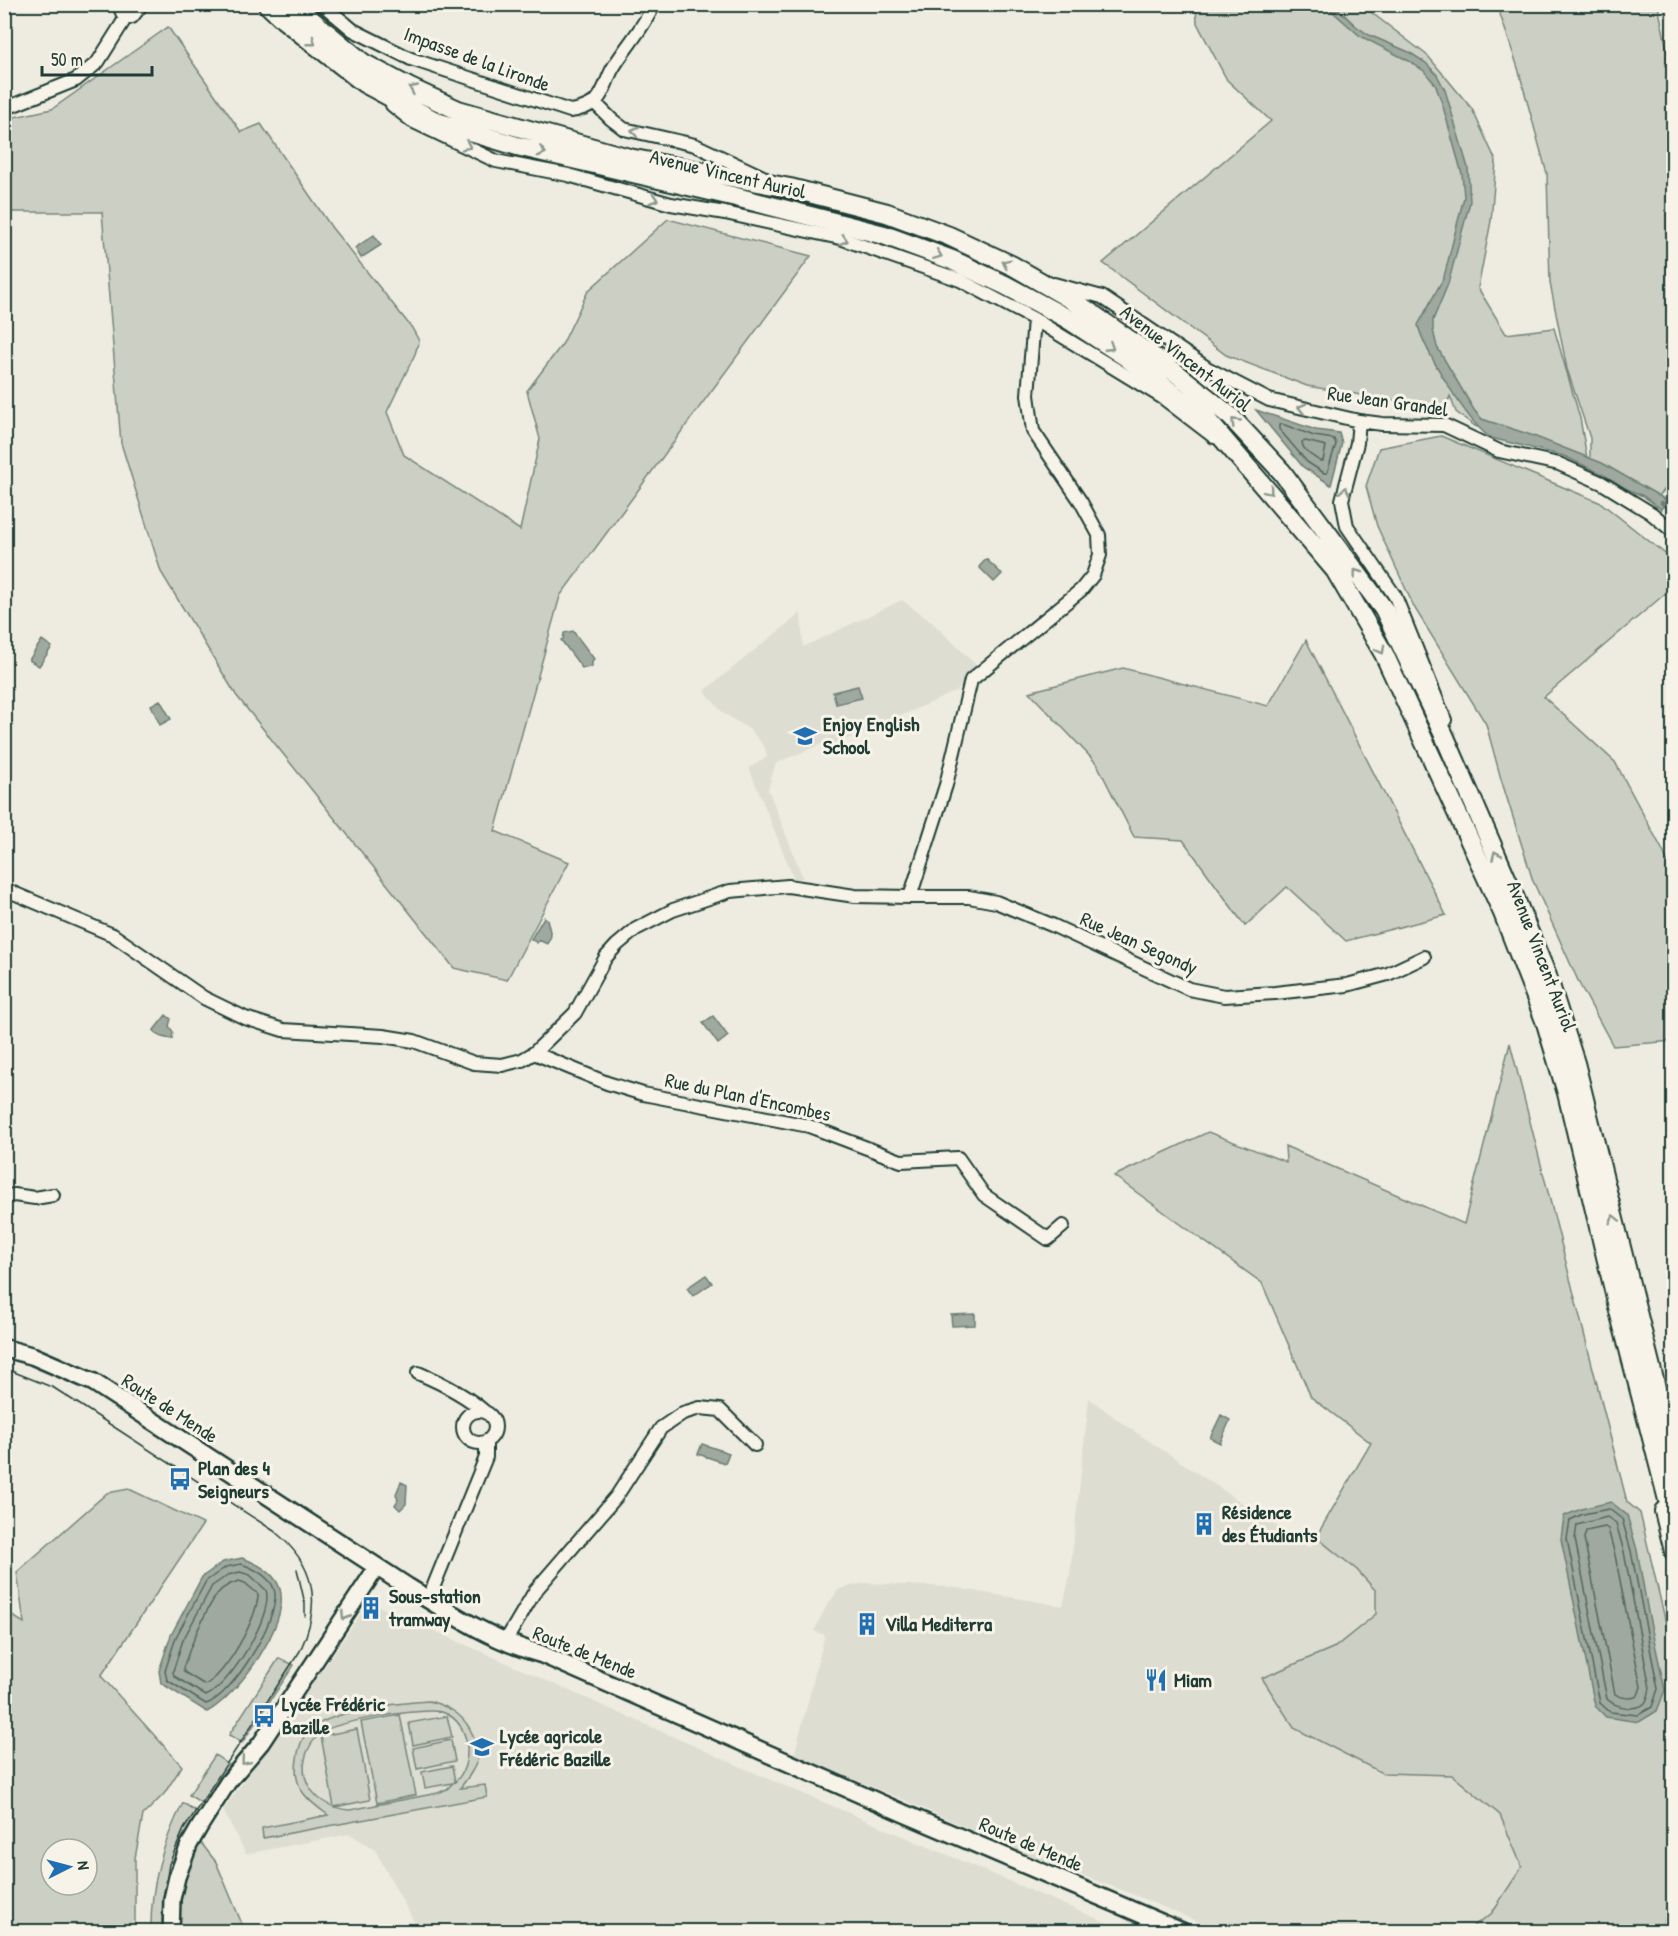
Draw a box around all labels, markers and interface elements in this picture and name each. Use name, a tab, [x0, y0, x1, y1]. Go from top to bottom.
street label: Impasse de la Lironde	[401, 20, 554, 97]
one-way arrow	[305, 35, 316, 46]
scale bar	[42, 39, 152, 77]
text: 50 m	[51, 47, 83, 72]
one-way arrow	[409, 85, 420, 97]
one-way arrow	[630, 126, 640, 139]
one-way arrow	[460, 139, 471, 151]
street label: Avenue Vincent Auriol	[647, 142, 810, 205]
one-way arrow	[537, 145, 547, 158]
one-way arrow	[648, 192, 659, 204]
one-way arrow	[838, 233, 849, 245]
one-way arrow	[932, 248, 943, 261]
one-way arrow	[1002, 259, 1013, 271]
street label: Avenue Vincent Auriol	[1115, 298, 1258, 418]
one-way arrow	[1104, 339, 1114, 351]
street label: Rue Jean Grandel	[1326, 379, 1451, 422]
one-way arrow	[1297, 402, 1307, 415]
one-way arrow	[1231, 418, 1242, 428]
one-way arrow	[1262, 484, 1273, 495]
one-way arrow	[1337, 486, 1350, 496]
one-way arrow	[1353, 569, 1364, 580]
one-way arrow	[1374, 644, 1385, 654]
place label: Enjoy English School	[823, 710, 920, 760]
school or university icon: Enjoy English School	[792, 723, 818, 749]
one-way arrow	[1491, 850, 1503, 861]
street label: Avenue Vincent Auriol	[1501, 876, 1584, 1036]
street label: Rue Jean Segondy	[1076, 905, 1202, 980]
street label: Rue du Plan d'Encombes	[663, 1066, 834, 1127]
one-way arrow	[1609, 1214, 1622, 1224]
street label: Route de Mende	[117, 1366, 224, 1449]
place label: Plan des 4 Seigneurs	[198, 1454, 270, 1505]
bus stop icon: Plan des 4 Seigneurs	[167, 1466, 193, 1492]
place label: Résidence des Étudiants	[1222, 1498, 1318, 1548]
building icon: Résidence des Étudiants	[1191, 1511, 1217, 1537]
place label: Sous-station tramway	[388, 1582, 481, 1633]
building icon: Sous-station tramway	[358, 1595, 384, 1621]
one-way arrow	[340, 1610, 352, 1620]
place label: Villa Mediterra	[885, 1610, 992, 1637]
building icon: Villa Mediterra	[854, 1611, 880, 1637]
street label: Route de Mende	[529, 1618, 641, 1685]
place label: Miam	[1174, 1666, 1212, 1693]
restaurant icon: Miam	[1143, 1667, 1169, 1693]
place label: Lycée Frédéric Bazille	[282, 1690, 386, 1740]
bus stop icon: Lycée Frédéric Bazille	[251, 1703, 277, 1729]
place label: Lycée agricole Frédéric Bazille	[499, 1722, 611, 1772]
school or university icon: Lycée agricole Frédéric Bazille	[469, 1734, 495, 1760]
one-way arrow	[242, 1754, 253, 1765]
street label: Route de Mende	[975, 1810, 1087, 1877]
north arrow	[39, 1837, 99, 1897]
text: N	[73, 1860, 95, 1871]

